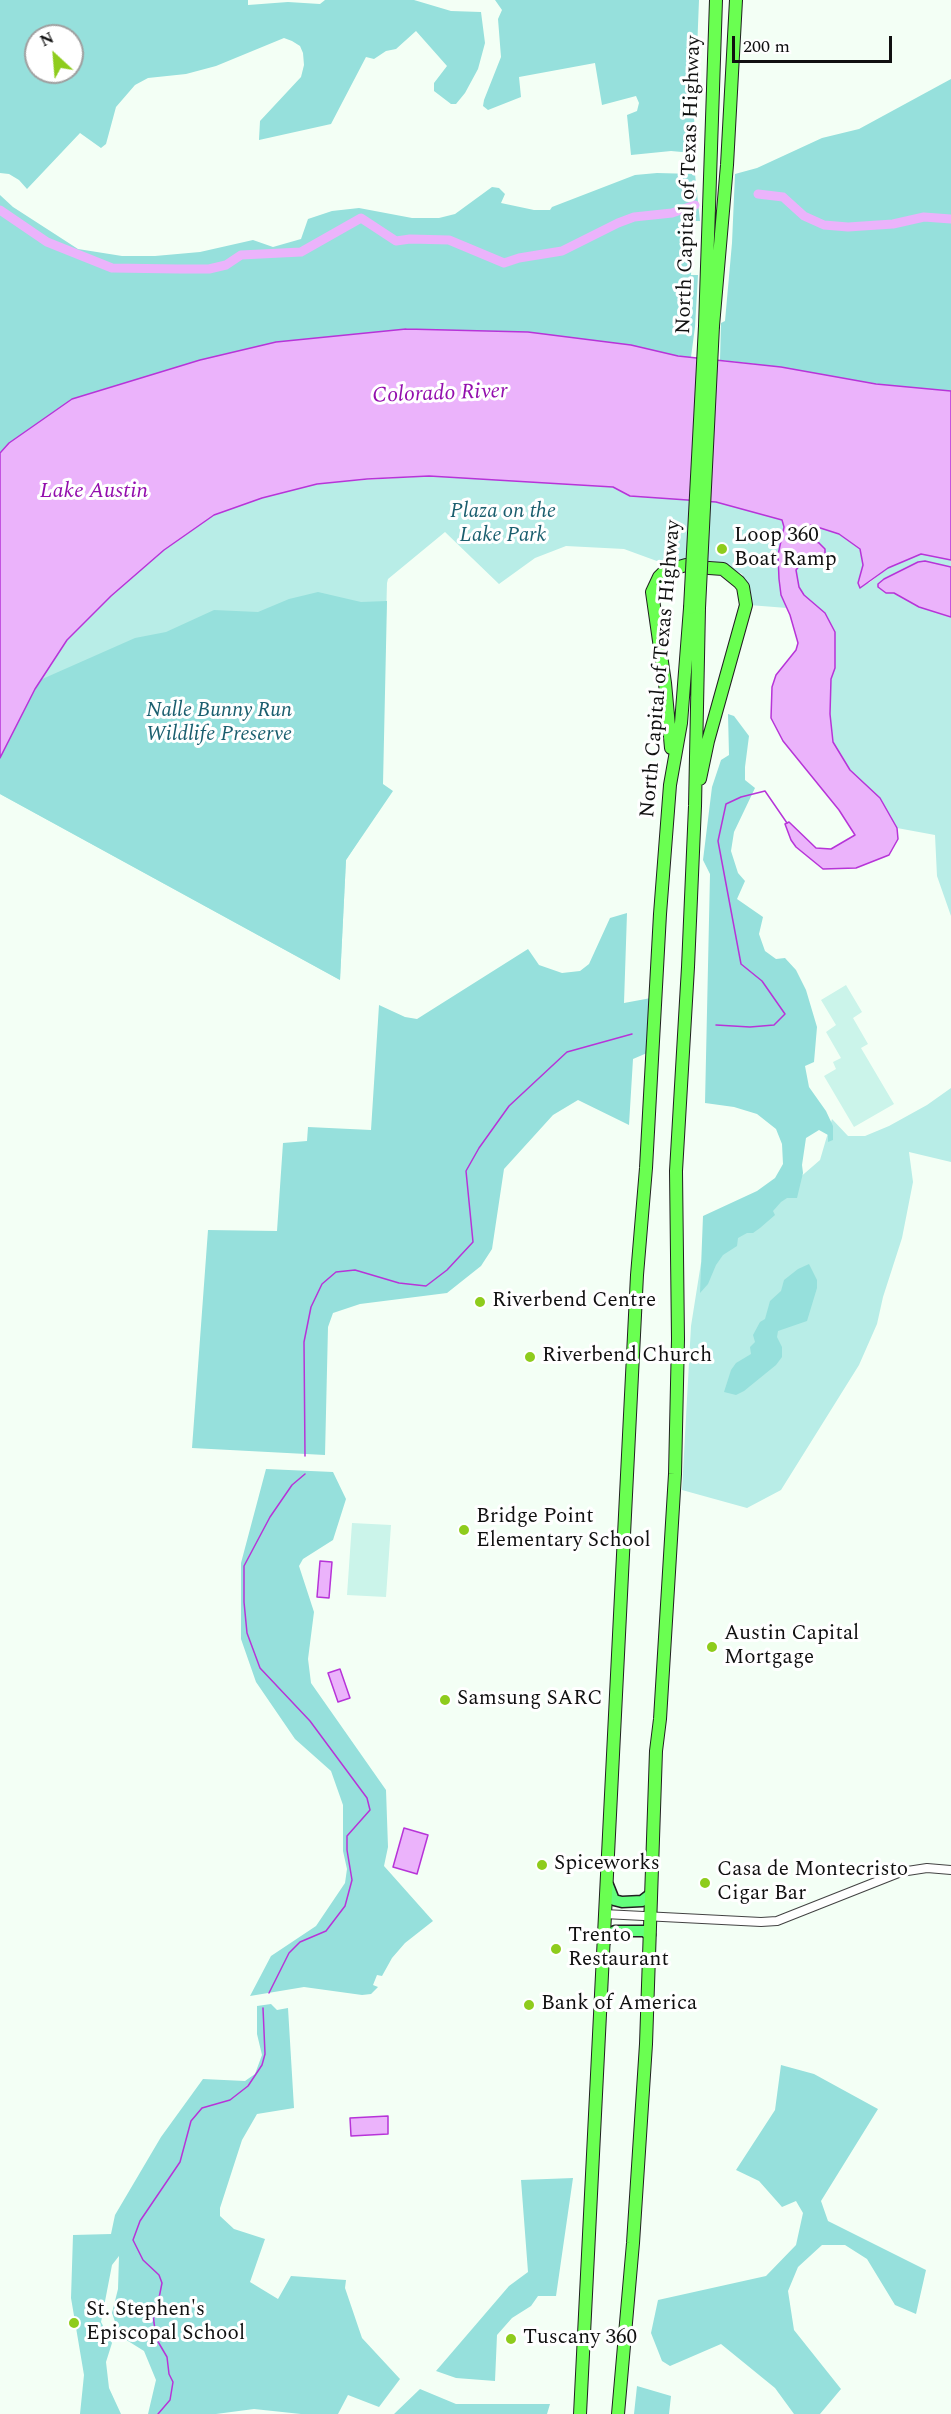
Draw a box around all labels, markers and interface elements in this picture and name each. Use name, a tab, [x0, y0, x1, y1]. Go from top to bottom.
north arrow	[24, 24, 84, 84]
scale bar	[735, 24, 896, 62]
text: N	[36, 26, 58, 53]
text: 200 m	[743, 33, 790, 60]
street label: North Capital of Texas Highway	[672, 35, 708, 335]
water label: Colorado River	[372, 379, 508, 411]
water label: Lake Austin	[40, 480, 148, 506]
park label: Plaza on the Lake Park	[450, 500, 556, 550]
street label: North Capital of Texas Highway	[636, 519, 688, 819]
place label: Loop 360 Boat Ramp	[734, 524, 837, 574]
marker: Loop 360 Boat Ramp	[715, 542, 729, 556]
park label: Nalle Bunny Run Wildlife Preserve	[146, 699, 292, 749]
place label: Riverbend Centre	[492, 1289, 656, 1315]
marker: Riverbend Centre	[473, 1295, 487, 1309]
place label: Riverbend Church	[542, 1344, 712, 1370]
marker: Riverbend Church	[523, 1350, 537, 1364]
place label: Bridge Point Elementary School	[476, 1505, 651, 1555]
marker: Bridge Point Elementary School	[457, 1523, 471, 1537]
place label: Austin Capital Mortgage	[724, 1622, 859, 1672]
marker: Austin Capital Mortgage	[705, 1640, 719, 1654]
place label: Samsung SARC	[457, 1687, 602, 1713]
marker: Samsung SARC	[438, 1693, 452, 1707]
place label: Spiceworks	[554, 1852, 660, 1878]
marker: Spiceworks	[535, 1858, 549, 1872]
place label: Casa de Montecristo Cigar Bar	[717, 1858, 908, 1908]
marker: Casa de Montecristo Cigar Bar	[698, 1876, 712, 1890]
place label: Trento Restaurant	[568, 1924, 669, 1974]
marker: Trento Restaurant	[549, 1942, 563, 1956]
place label: Bank of America	[541, 1992, 697, 2018]
marker: Bank of America	[522, 1998, 536, 2012]
place label: St. Stephen's Episcopal School	[86, 2298, 245, 2348]
marker: St. Stephen's Episcopal School	[67, 2316, 81, 2330]
place label: Tuscany 360	[523, 2326, 637, 2352]
marker: Tuscany 360	[504, 2332, 518, 2346]

